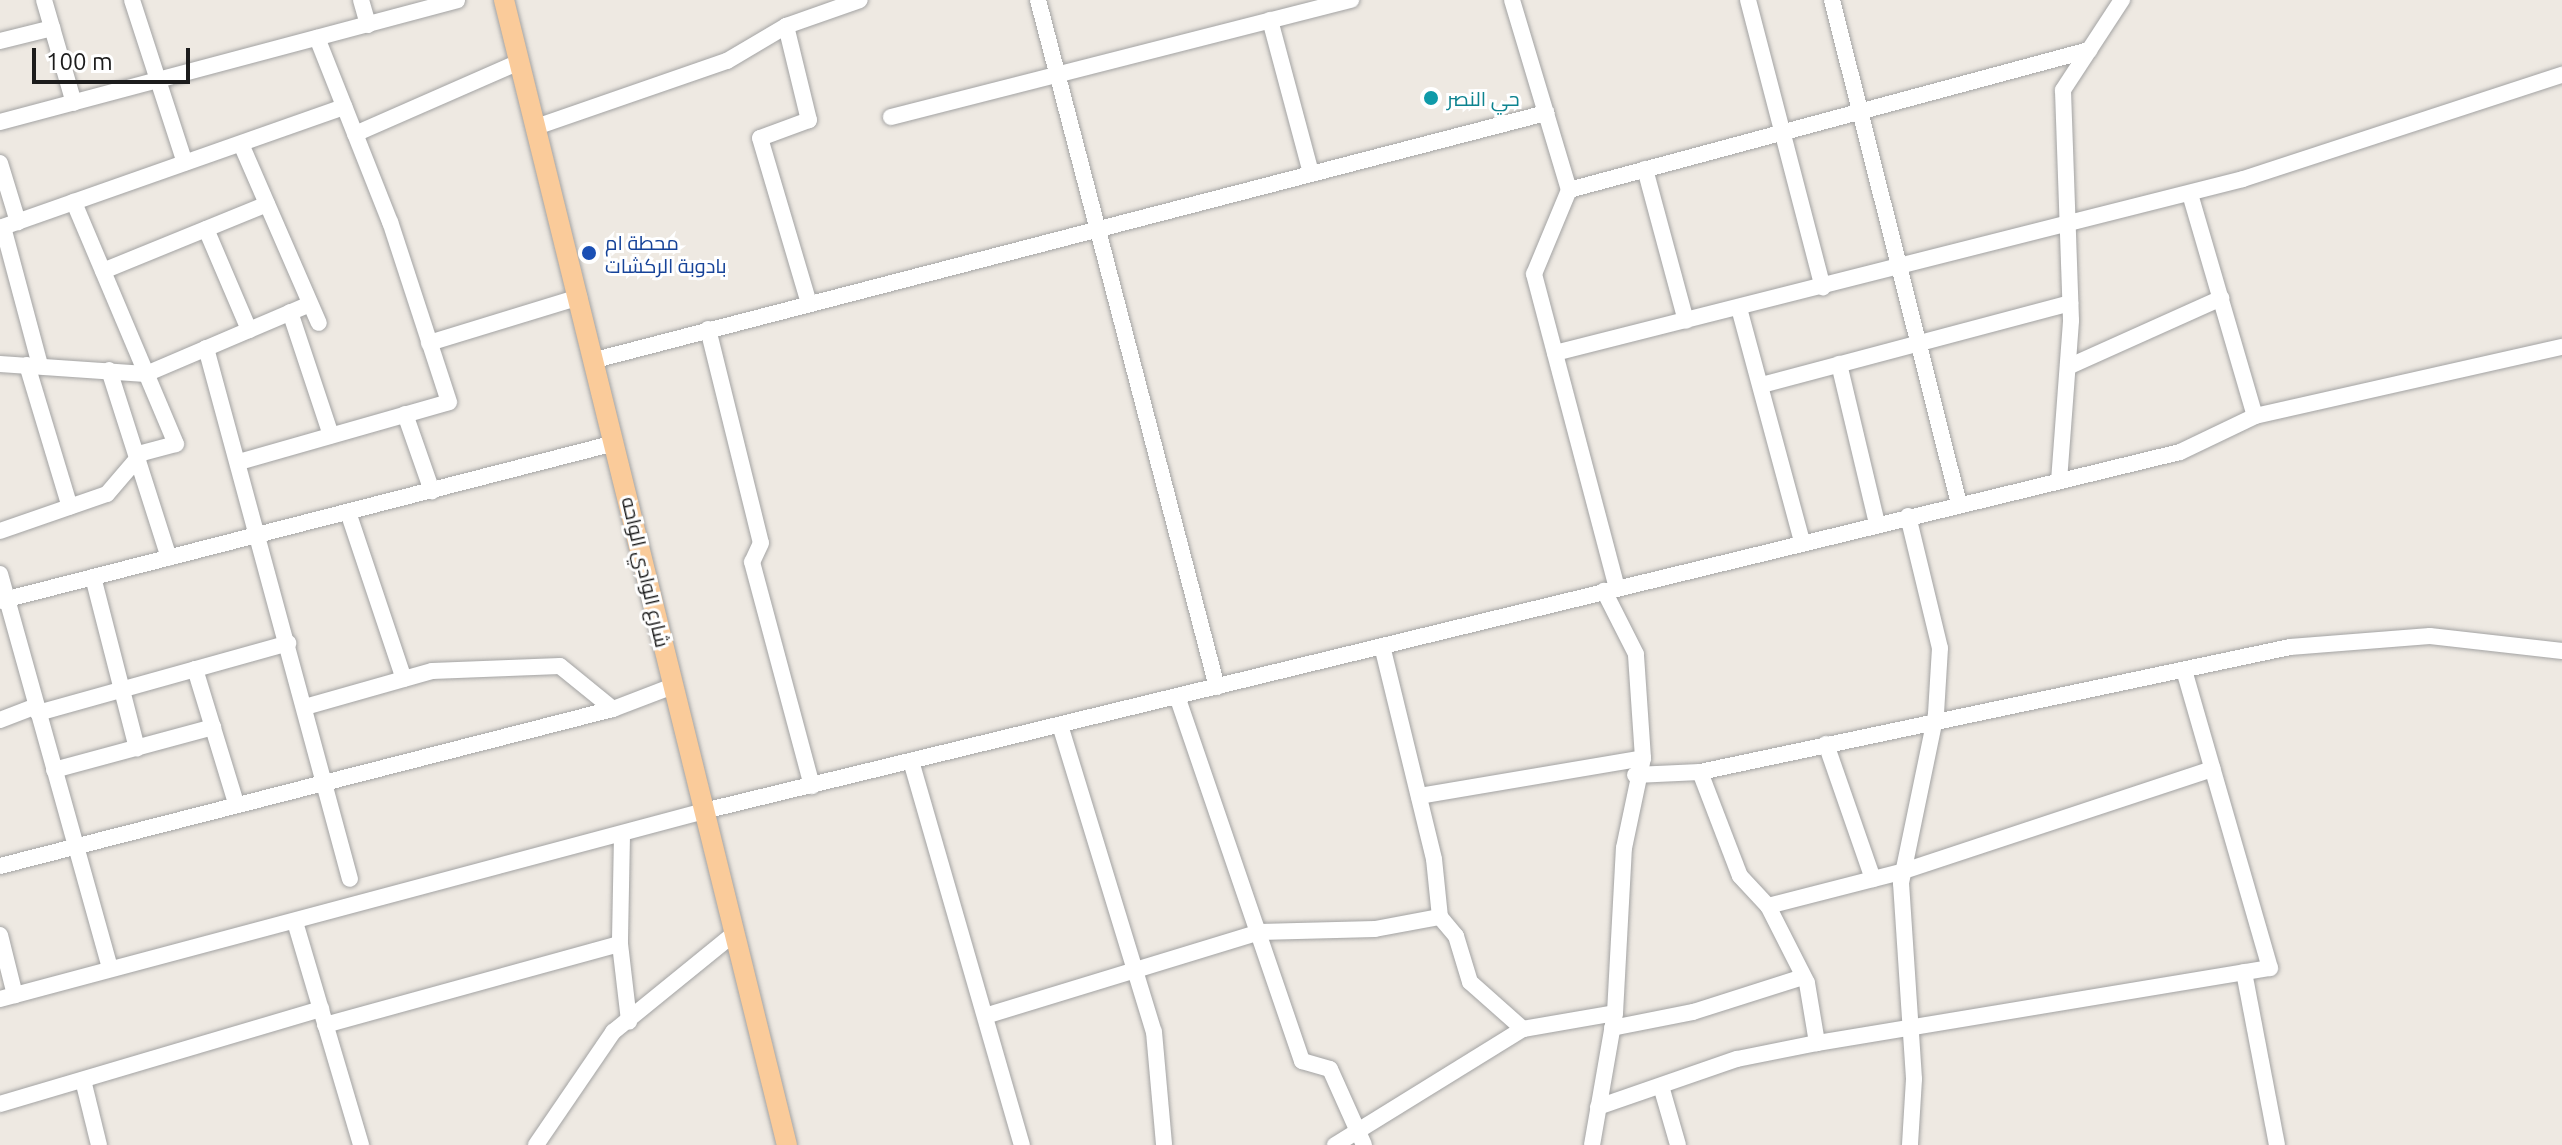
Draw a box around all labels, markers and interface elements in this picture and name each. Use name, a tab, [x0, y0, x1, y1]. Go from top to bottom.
scale bar	[36, 32, 194, 82]
text: 100 m	[46, 48, 113, 75]
place label: حي النصر	[1447, 86, 1519, 110]
marker: حي النصر	[1422, 89, 1440, 107]
place label: محطة ام بادوبة الركشات	[605, 230, 727, 277]
marker: محطة ام بادوبة الركشات	[580, 244, 598, 262]
street label: شارع الوادي الواحه	[617, 494, 675, 650]

